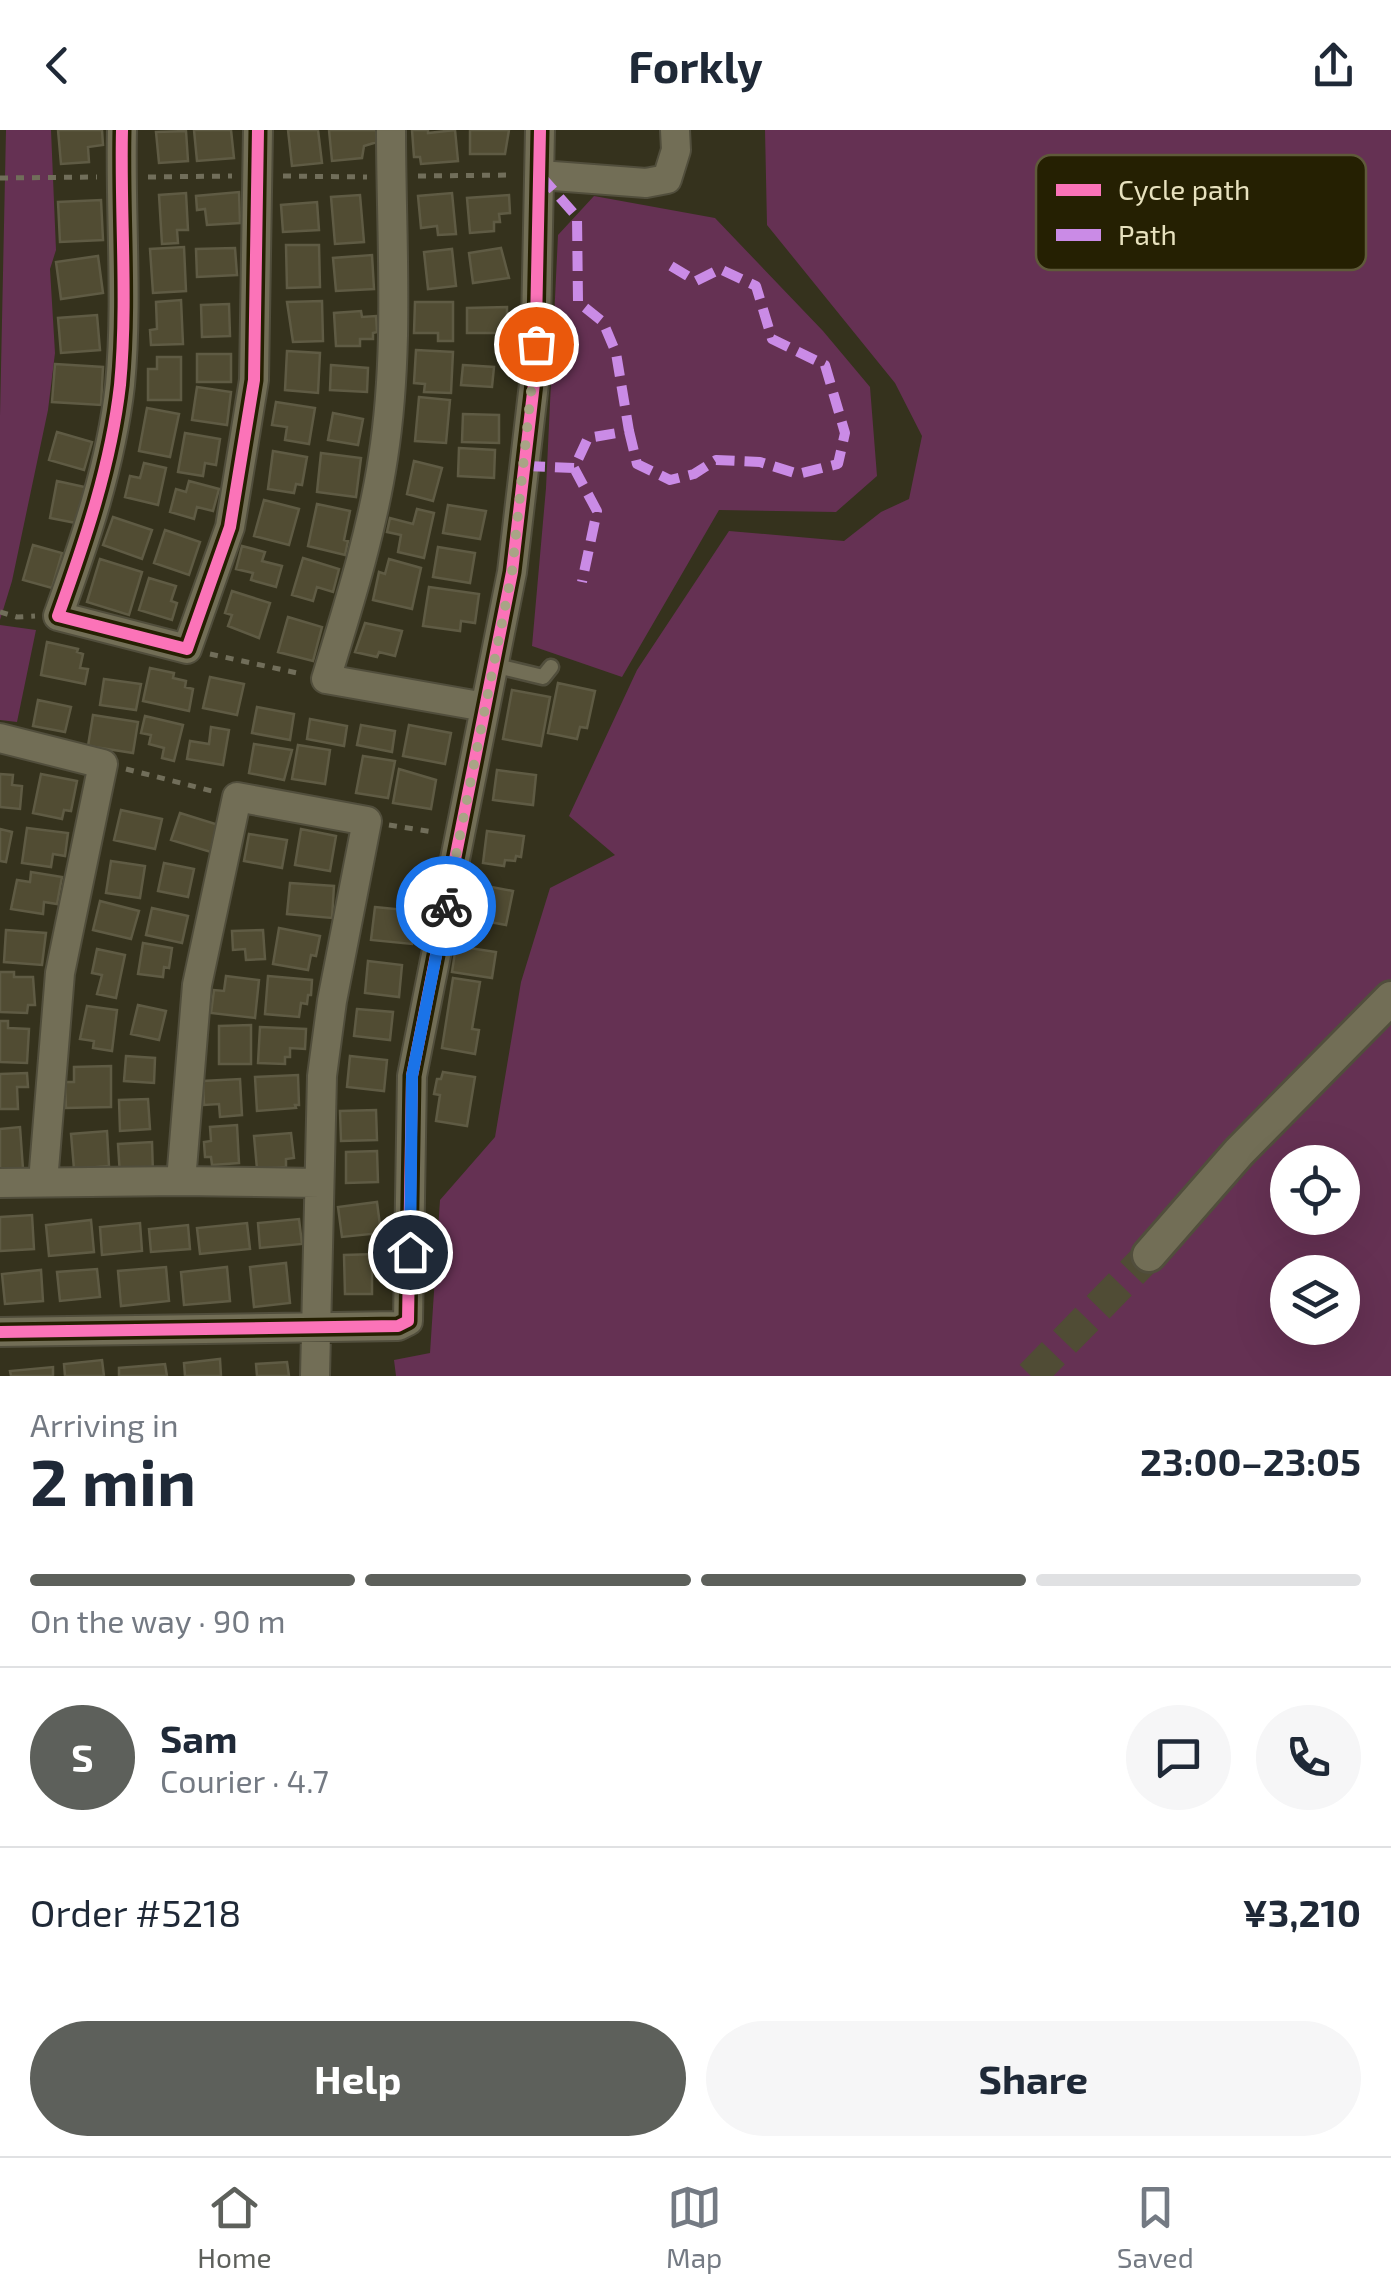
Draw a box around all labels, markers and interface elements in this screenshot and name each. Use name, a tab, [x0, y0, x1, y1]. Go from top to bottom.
icon: back	[30, 38, 85, 93]
text: Forkly	[628, 38, 763, 92]
icon: share	[1306, 38, 1361, 93]
legend	[1036, 155, 1366, 270]
text: Cycle path	[1118, 172, 1250, 206]
text: Path	[1118, 217, 1177, 251]
pin	[494, 302, 579, 387]
icon: bag	[509, 317, 564, 372]
courier	[396, 856, 496, 956]
icon: bike	[419, 879, 474, 934]
map controls	[1270, 1145, 1360, 1345]
button: locate	[1270, 1145, 1360, 1235]
pin	[368, 1210, 453, 1295]
icon: home	[383, 1225, 438, 1280]
button: layers	[1270, 1255, 1360, 1345]
text: Arriving in	[30, 1405, 179, 1443]
text: 23:00–23:05	[1140, 1438, 1361, 1484]
text: 2 min	[30, 1441, 196, 1519]
text: On the way · 90 m	[30, 1601, 286, 1639]
button: chat	[1126, 1705, 1231, 1810]
button: phone	[1256, 1705, 1361, 1810]
text: Sam	[160, 1715, 237, 1761]
text: S	[71, 1734, 94, 1780]
text: Courier · 4.7	[160, 1761, 329, 1799]
text: Order #5218	[30, 1889, 241, 1935]
text: ¥3,210	[1243, 1889, 1361, 1935]
button: Help	[30, 2021, 686, 2136]
button: Share	[706, 2021, 1361, 2136]
tab: Home	[197, 2180, 271, 2274]
tab: Map	[666, 2180, 722, 2274]
tab: Saved	[1117, 2180, 1194, 2274]

